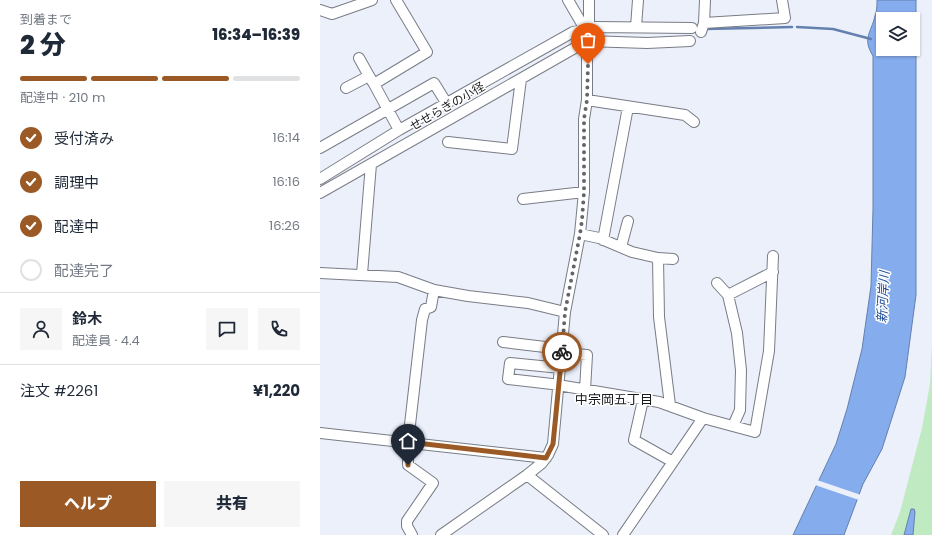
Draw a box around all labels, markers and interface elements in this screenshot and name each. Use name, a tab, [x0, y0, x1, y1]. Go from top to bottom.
text: 到着まで	[20, 10, 72, 29]
map controls	[876, 12, 920, 56]
button: layers	[876, 12, 920, 56]
pin	[571, 23, 605, 64]
text: 16:34–16:39	[212, 24, 300, 45]
text: 2 分	[20, 27, 66, 63]
icon: bag	[577, 29, 599, 51]
street label: せせらぎの小径	[406, 78, 488, 134]
text: 配達中 · 210 m	[20, 88, 105, 107]
icon: check	[20, 127, 42, 149]
text: 受付済み	[54, 128, 114, 149]
text: 16:14	[272, 128, 300, 147]
icon: check	[20, 171, 42, 193]
text: 調理中	[54, 172, 99, 193]
text: 16:16	[272, 172, 300, 191]
icon: check	[20, 215, 42, 237]
text: 配達中	[54, 216, 99, 237]
text: 16:26	[269, 216, 300, 235]
text: 配達完了	[54, 260, 114, 281]
water label: 新河岸川	[872, 269, 894, 323]
button: person	[20, 308, 62, 350]
text: 鈴木	[72, 308, 102, 329]
button: chat	[206, 308, 248, 350]
button: phone	[258, 308, 300, 350]
text: 配達員 · 4.4	[72, 331, 140, 350]
courier	[542, 332, 582, 372]
icon: bike	[551, 341, 573, 363]
text: 注文 #2261	[20, 380, 98, 401]
text: ¥1,220	[253, 380, 300, 401]
district label: 中宗岡五丁目	[575, 390, 653, 409]
pin	[391, 424, 425, 465]
icon: home	[397, 430, 419, 452]
button: ヘルプ	[20, 481, 156, 527]
button: 共有	[164, 481, 300, 527]

